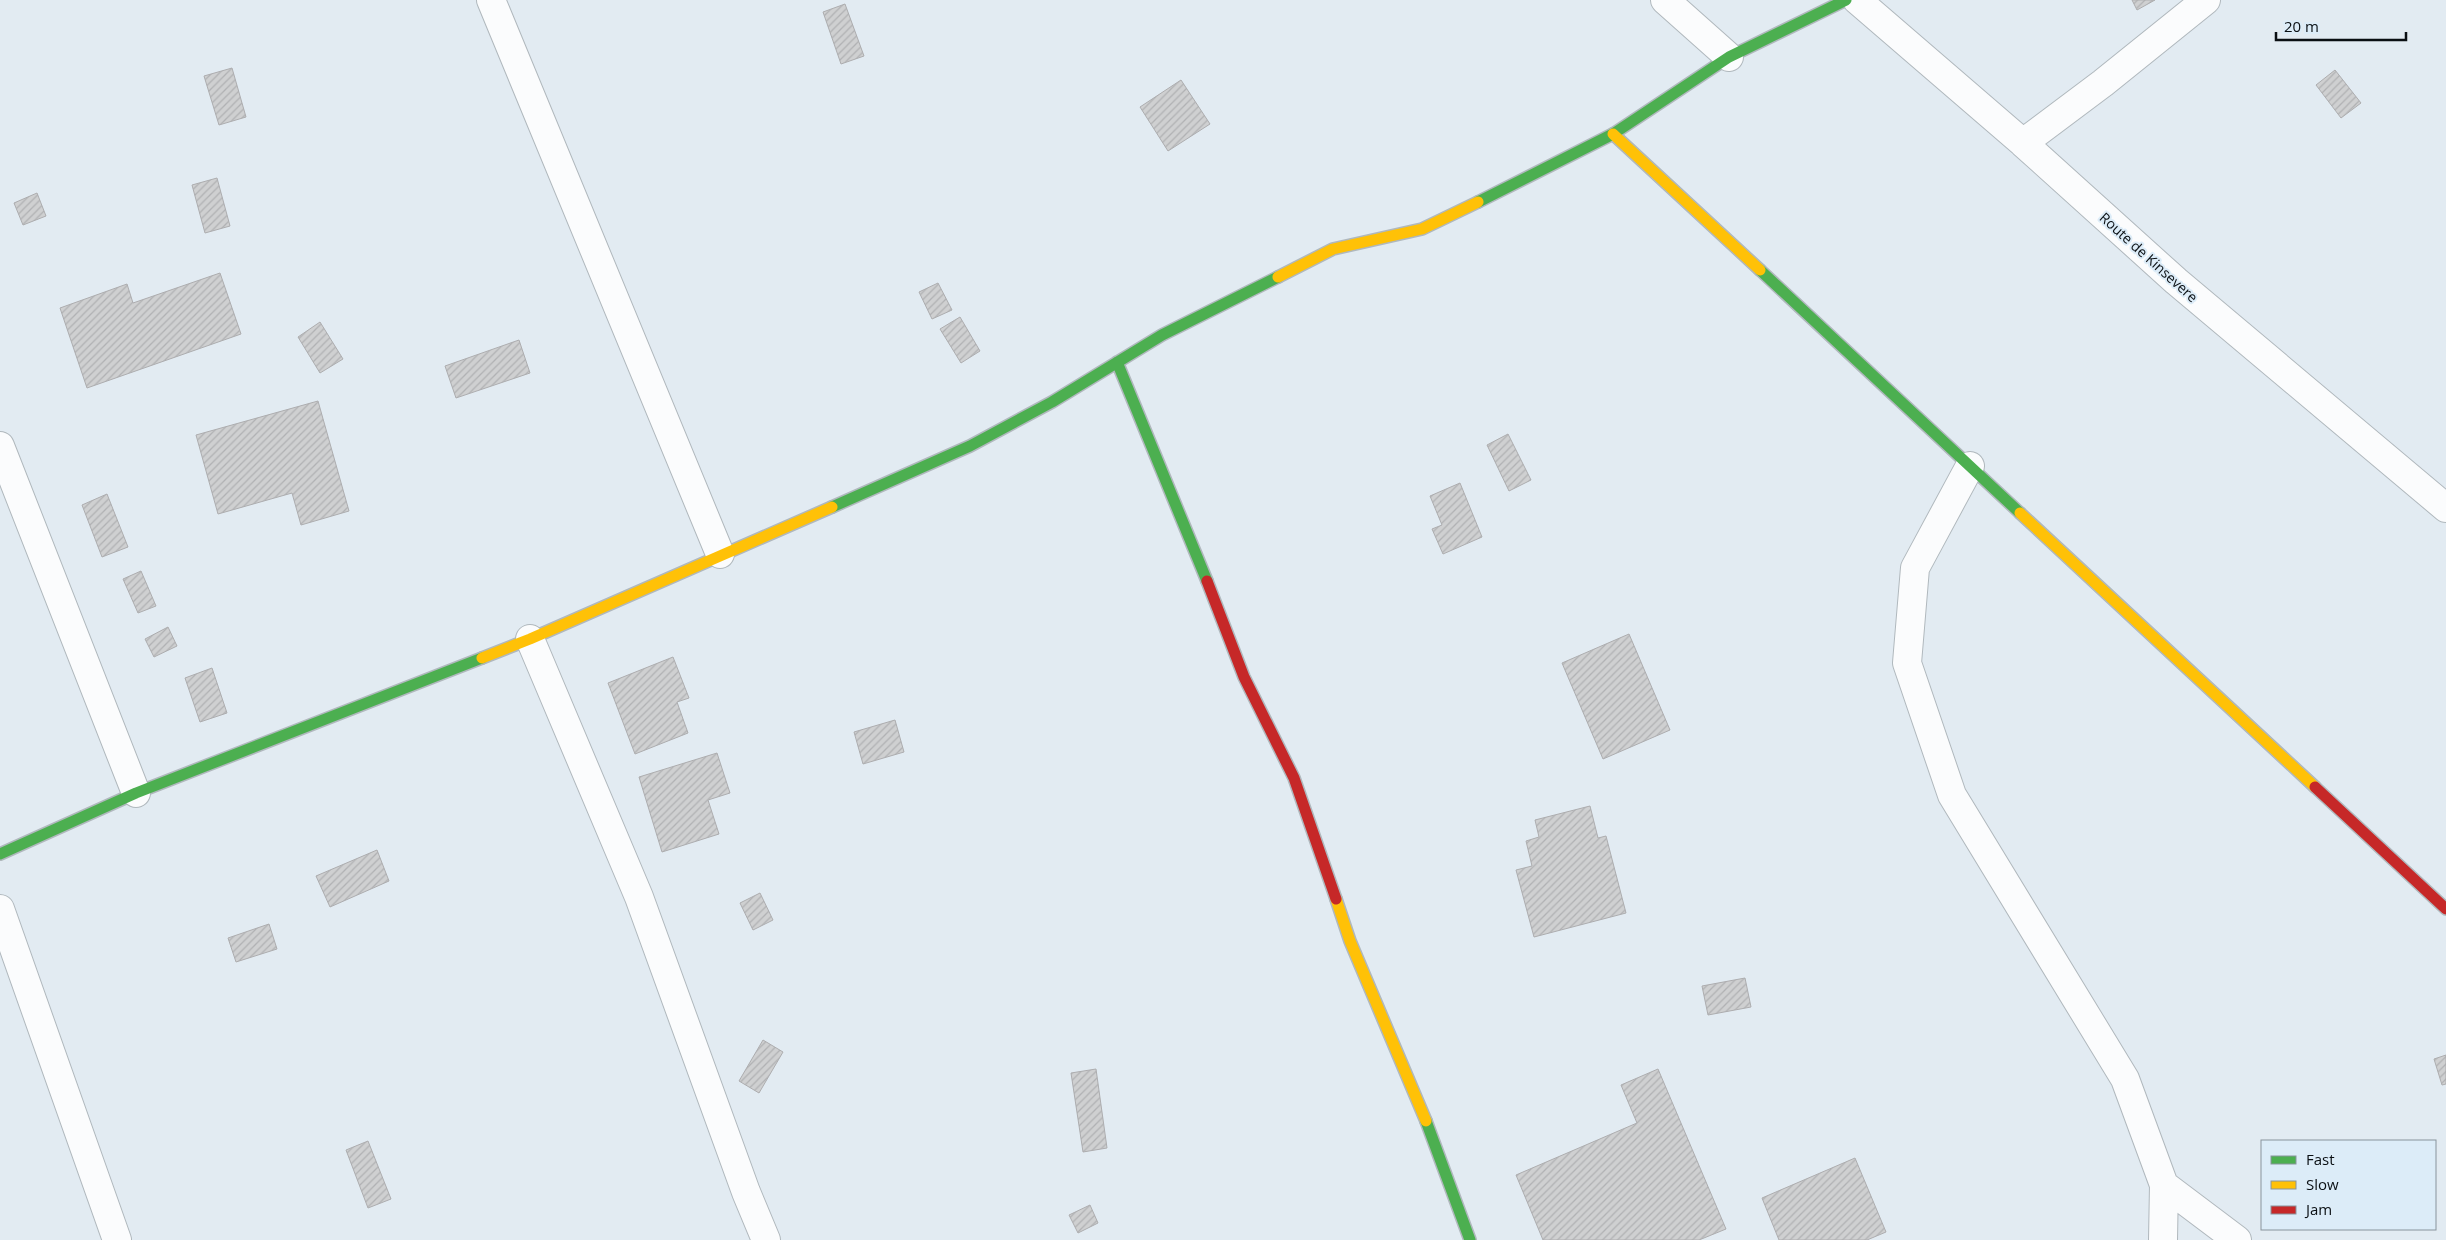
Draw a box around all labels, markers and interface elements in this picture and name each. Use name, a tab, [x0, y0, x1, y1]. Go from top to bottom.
scale bar	[2276, 10, 2406, 42]
text: 20 m	[2284, 16, 2319, 36]
street label: Route de Kinsevere	[2096, 208, 2202, 306]
legend	[2261, 1140, 2436, 1230]
text: Fast	[2306, 1149, 2335, 1169]
text: Slow	[2306, 1174, 2339, 1194]
text: Jam	[2304, 1199, 2332, 1219]

